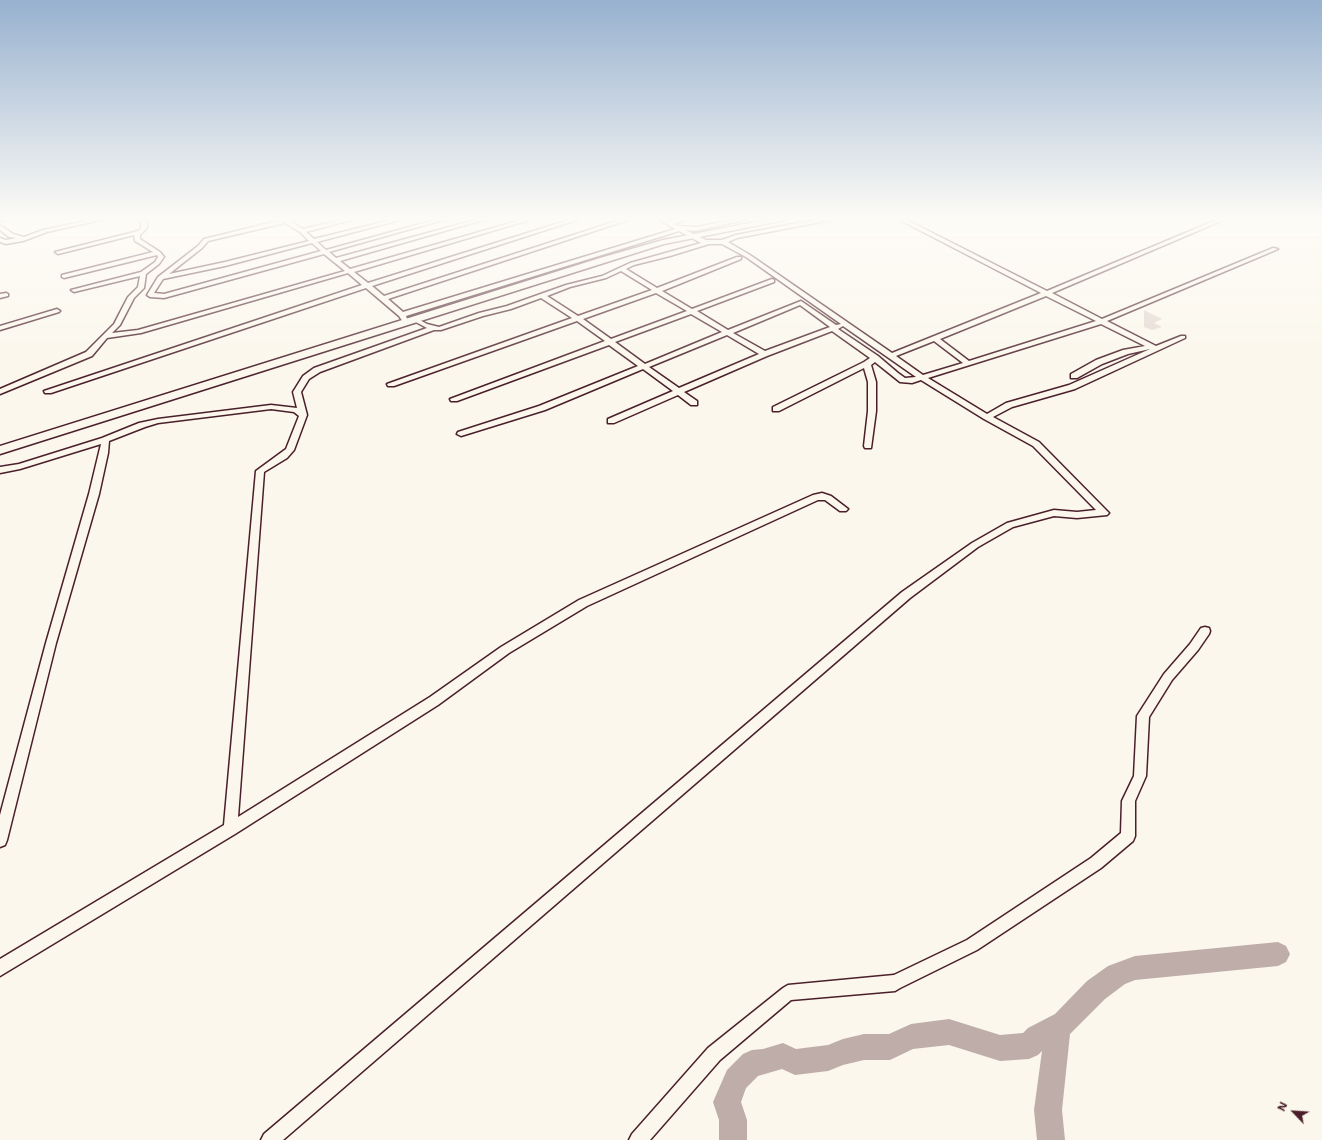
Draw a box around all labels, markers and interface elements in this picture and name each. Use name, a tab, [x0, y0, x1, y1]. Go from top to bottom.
north arrow	[1274, 1092, 1314, 1132]
text: N	[1274, 1100, 1291, 1114]

